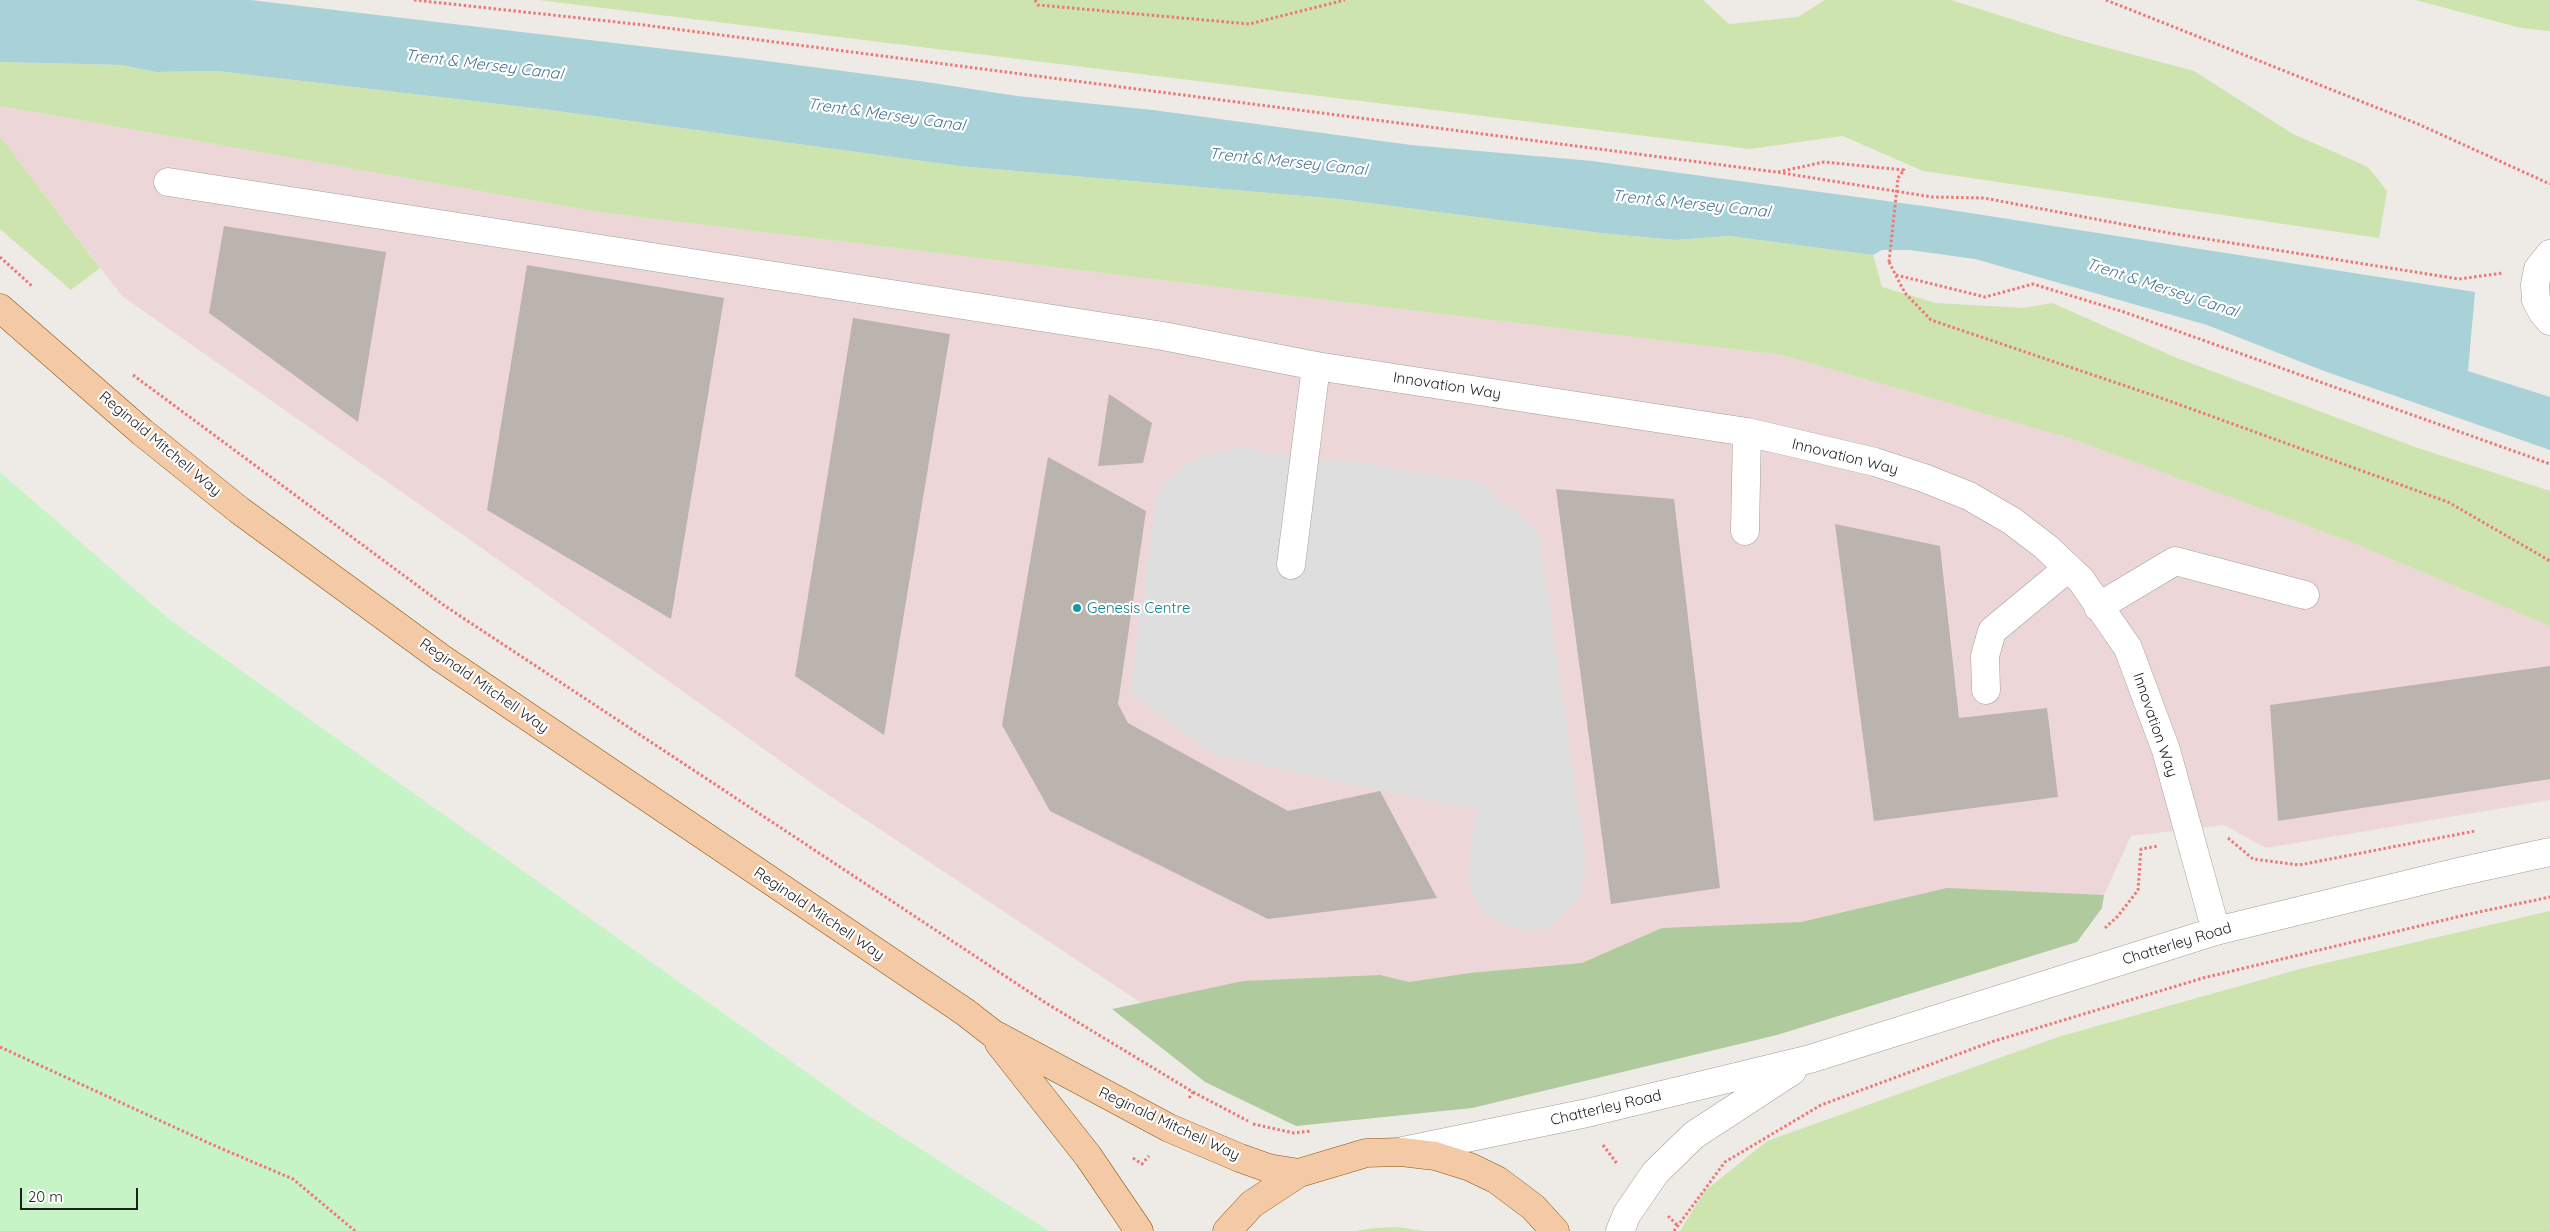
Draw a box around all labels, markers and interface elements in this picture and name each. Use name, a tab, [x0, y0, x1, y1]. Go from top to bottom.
water label: Trent & Mersey Canal	[404, 46, 564, 84]
water label: Trent & Mersey Canal	[806, 94, 966, 136]
water label: Trent & Mersey Canal	[1208, 144, 1368, 180]
water label: Trent & Mersey Canal	[1611, 186, 1771, 222]
water label: Trent & Mersey Canal	[2083, 254, 2241, 322]
street label: Innovation Way	[1392, 369, 1502, 403]
street label: Reginald Mitchell Way	[95, 388, 225, 500]
street label: Innovation Way	[1790, 435, 1900, 479]
place label: Genesis Centre	[1087, 599, 1190, 617]
marker: Genesis Centre	[1071, 602, 1083, 614]
street label: Reginald Mitchell Way	[416, 635, 552, 737]
street label: Innovation Way	[2129, 670, 2181, 780]
street label: Reginald Mitchell Way	[750, 864, 888, 964]
street label: Chatterley Road	[2120, 919, 2234, 969]
street label: Reginald Mitchell Way	[1096, 1083, 1242, 1165]
street label: Chatterley Road	[1549, 1086, 1663, 1130]
scale bar	[22, 1178, 140, 1210]
text: 20 m	[28, 1187, 63, 1206]

